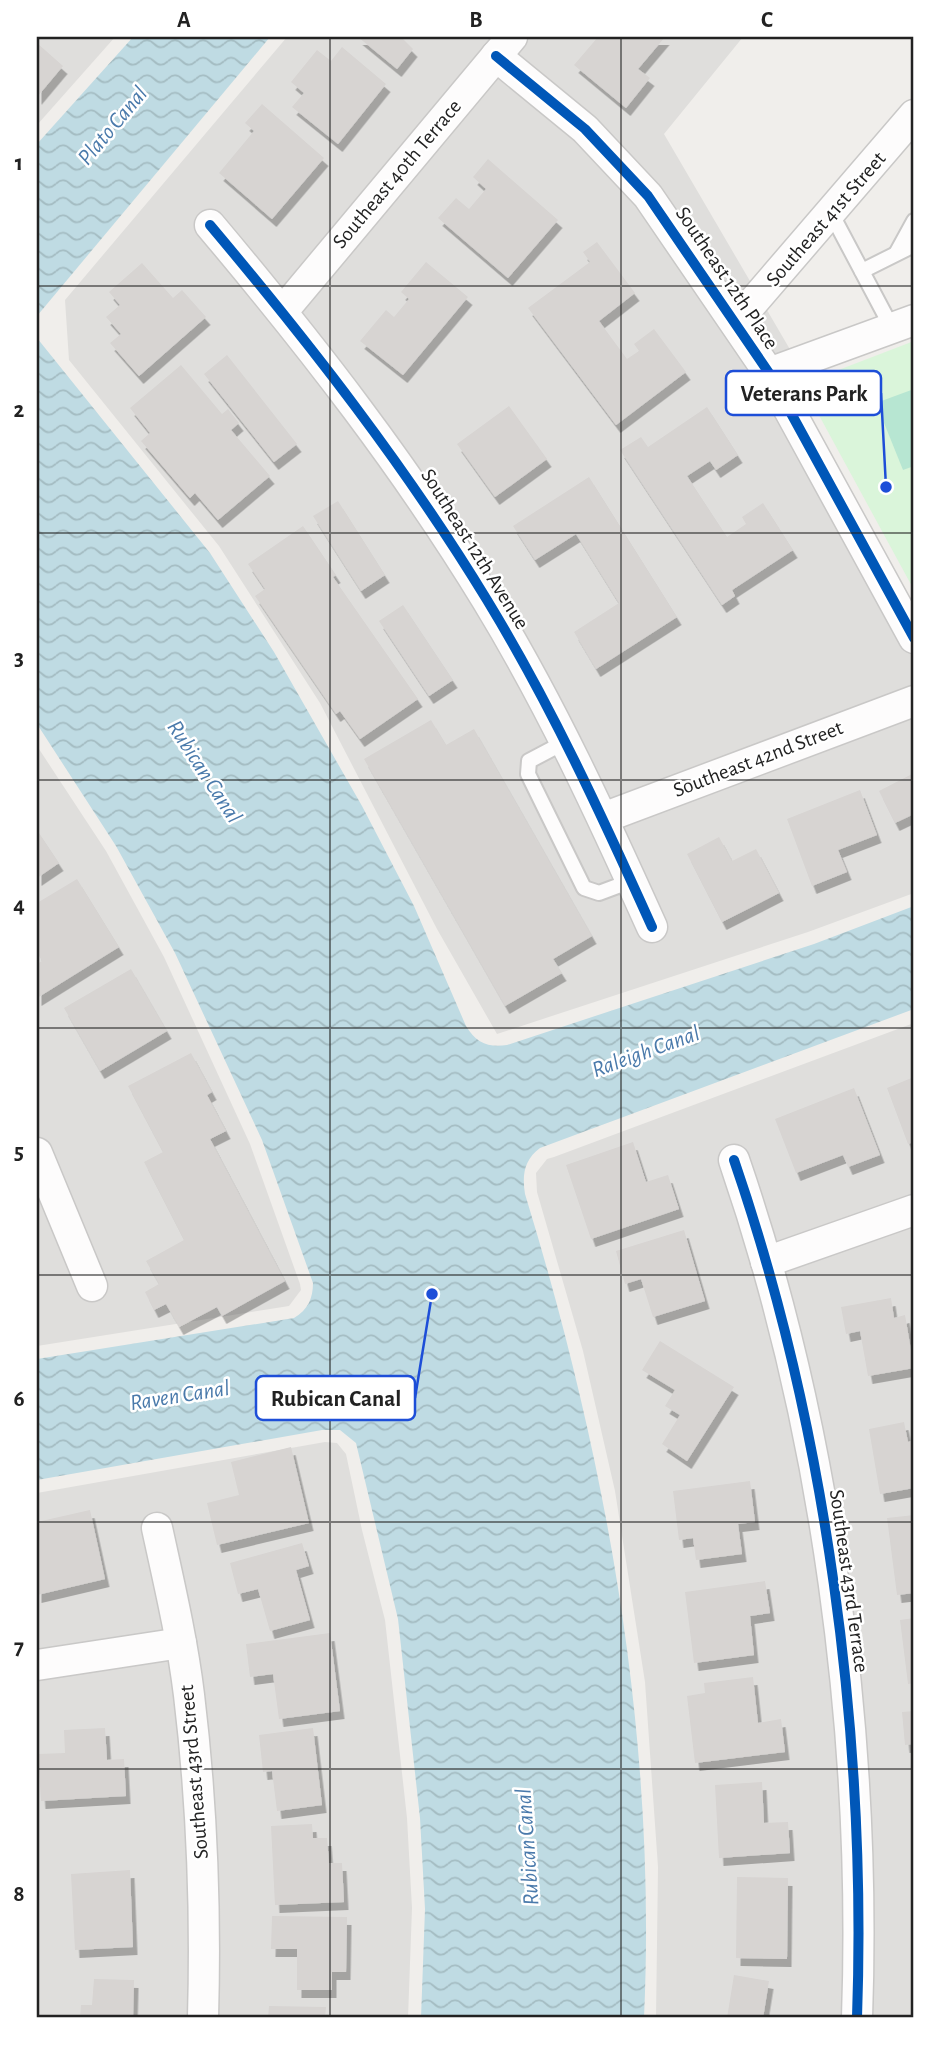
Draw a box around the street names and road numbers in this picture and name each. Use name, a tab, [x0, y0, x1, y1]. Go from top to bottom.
street label: Southeast 40th Terrace	[329, 96, 465, 252]
street label: Southeast 41st Street	[762, 148, 890, 290]
street label: Southeast 12th Place	[672, 203, 782, 353]
street label: Southeast 12th Avenue	[417, 465, 533, 633]
street label: Southeast 42nd Street	[670, 717, 846, 801]
street label: Southeast 43rd Terrace	[826, 1488, 872, 1674]
street label: Southeast 43rd Street	[176, 1684, 212, 1860]

